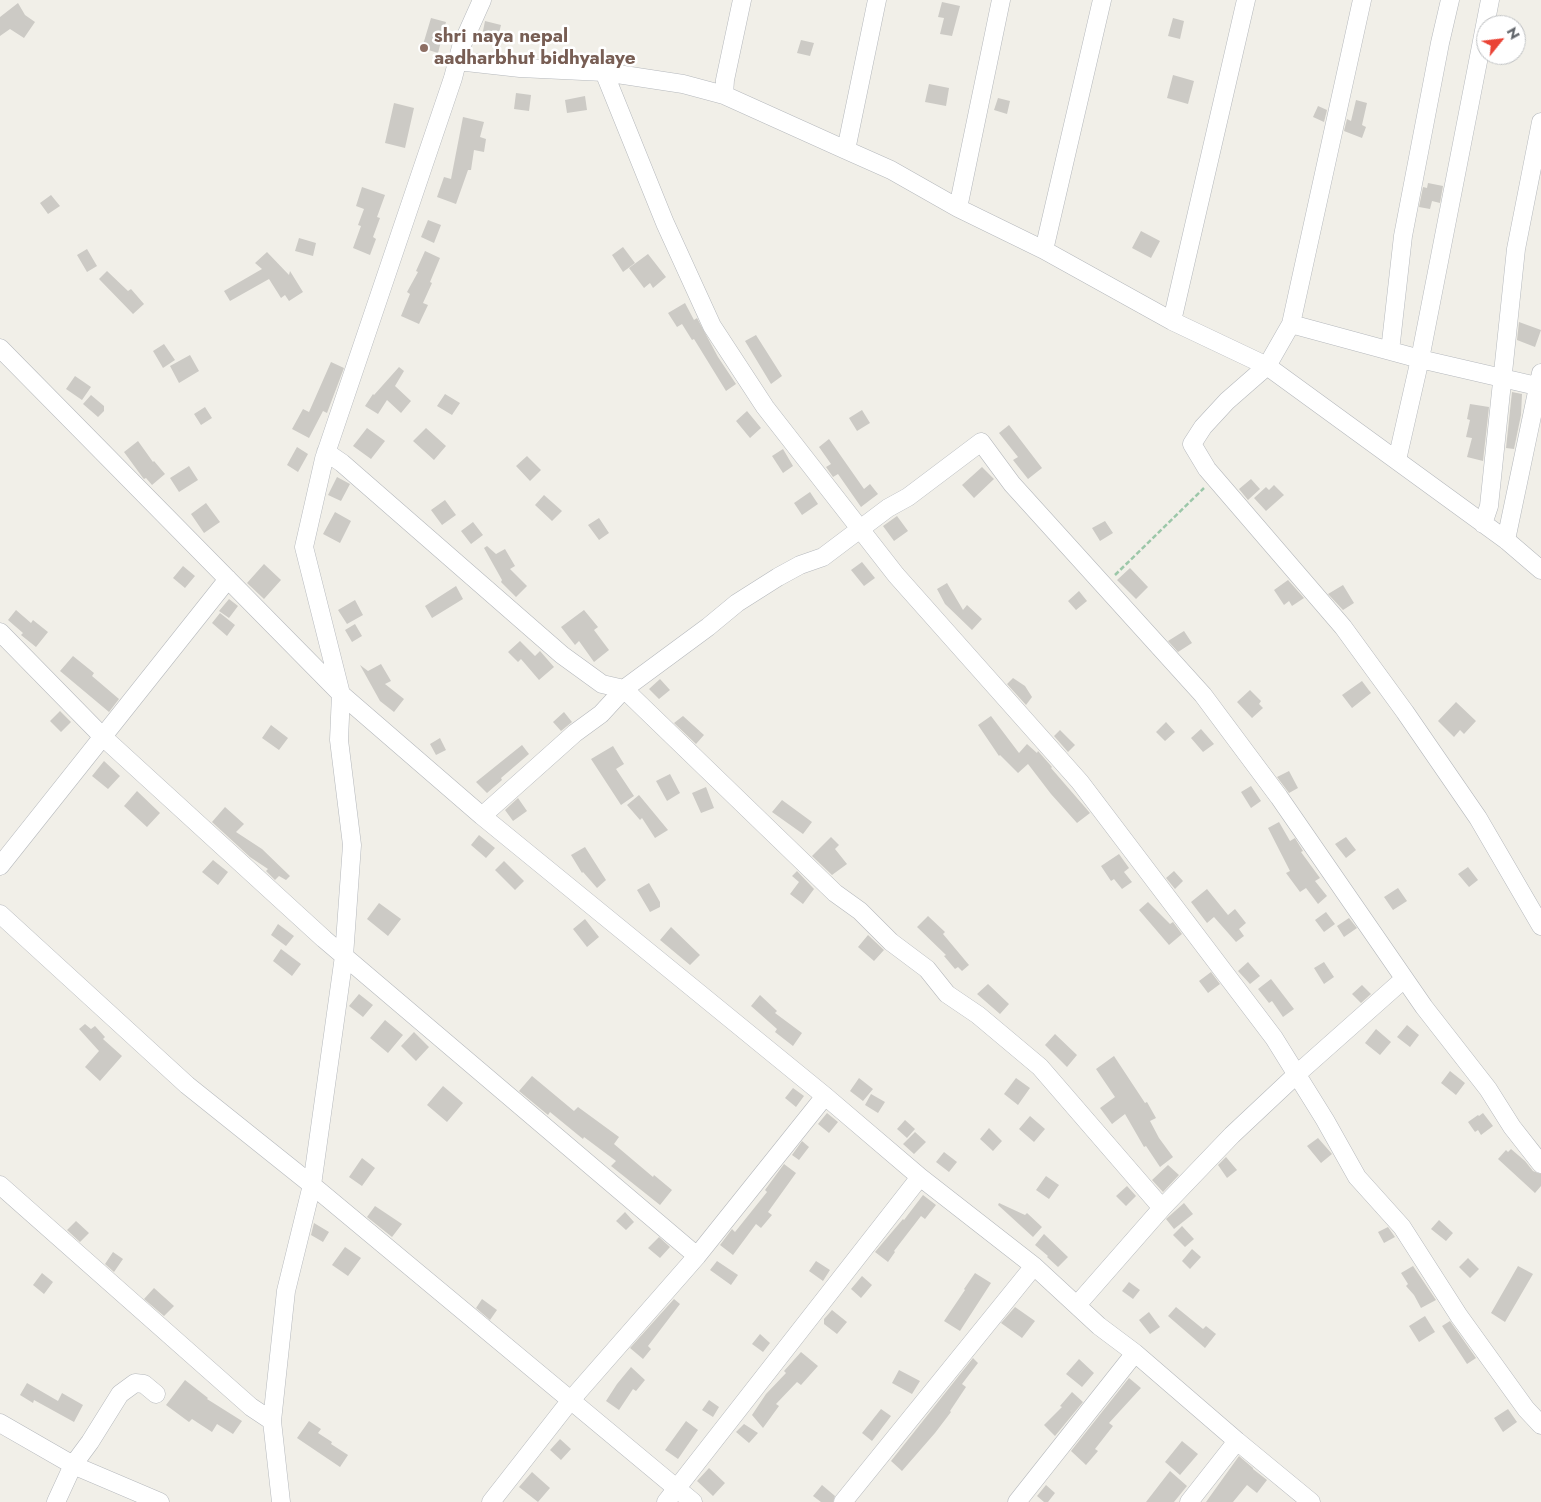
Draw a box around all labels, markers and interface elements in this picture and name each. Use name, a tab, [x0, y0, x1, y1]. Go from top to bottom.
north arrow	[1476, 15, 1526, 65]
text: N	[1502, 23, 1525, 43]
place label: shri naya nepal aadharbhut bidhyalaye	[434, 26, 636, 70]
marker: shri naya nepal aadharbhut bidhyalaye	[418, 42, 430, 54]

